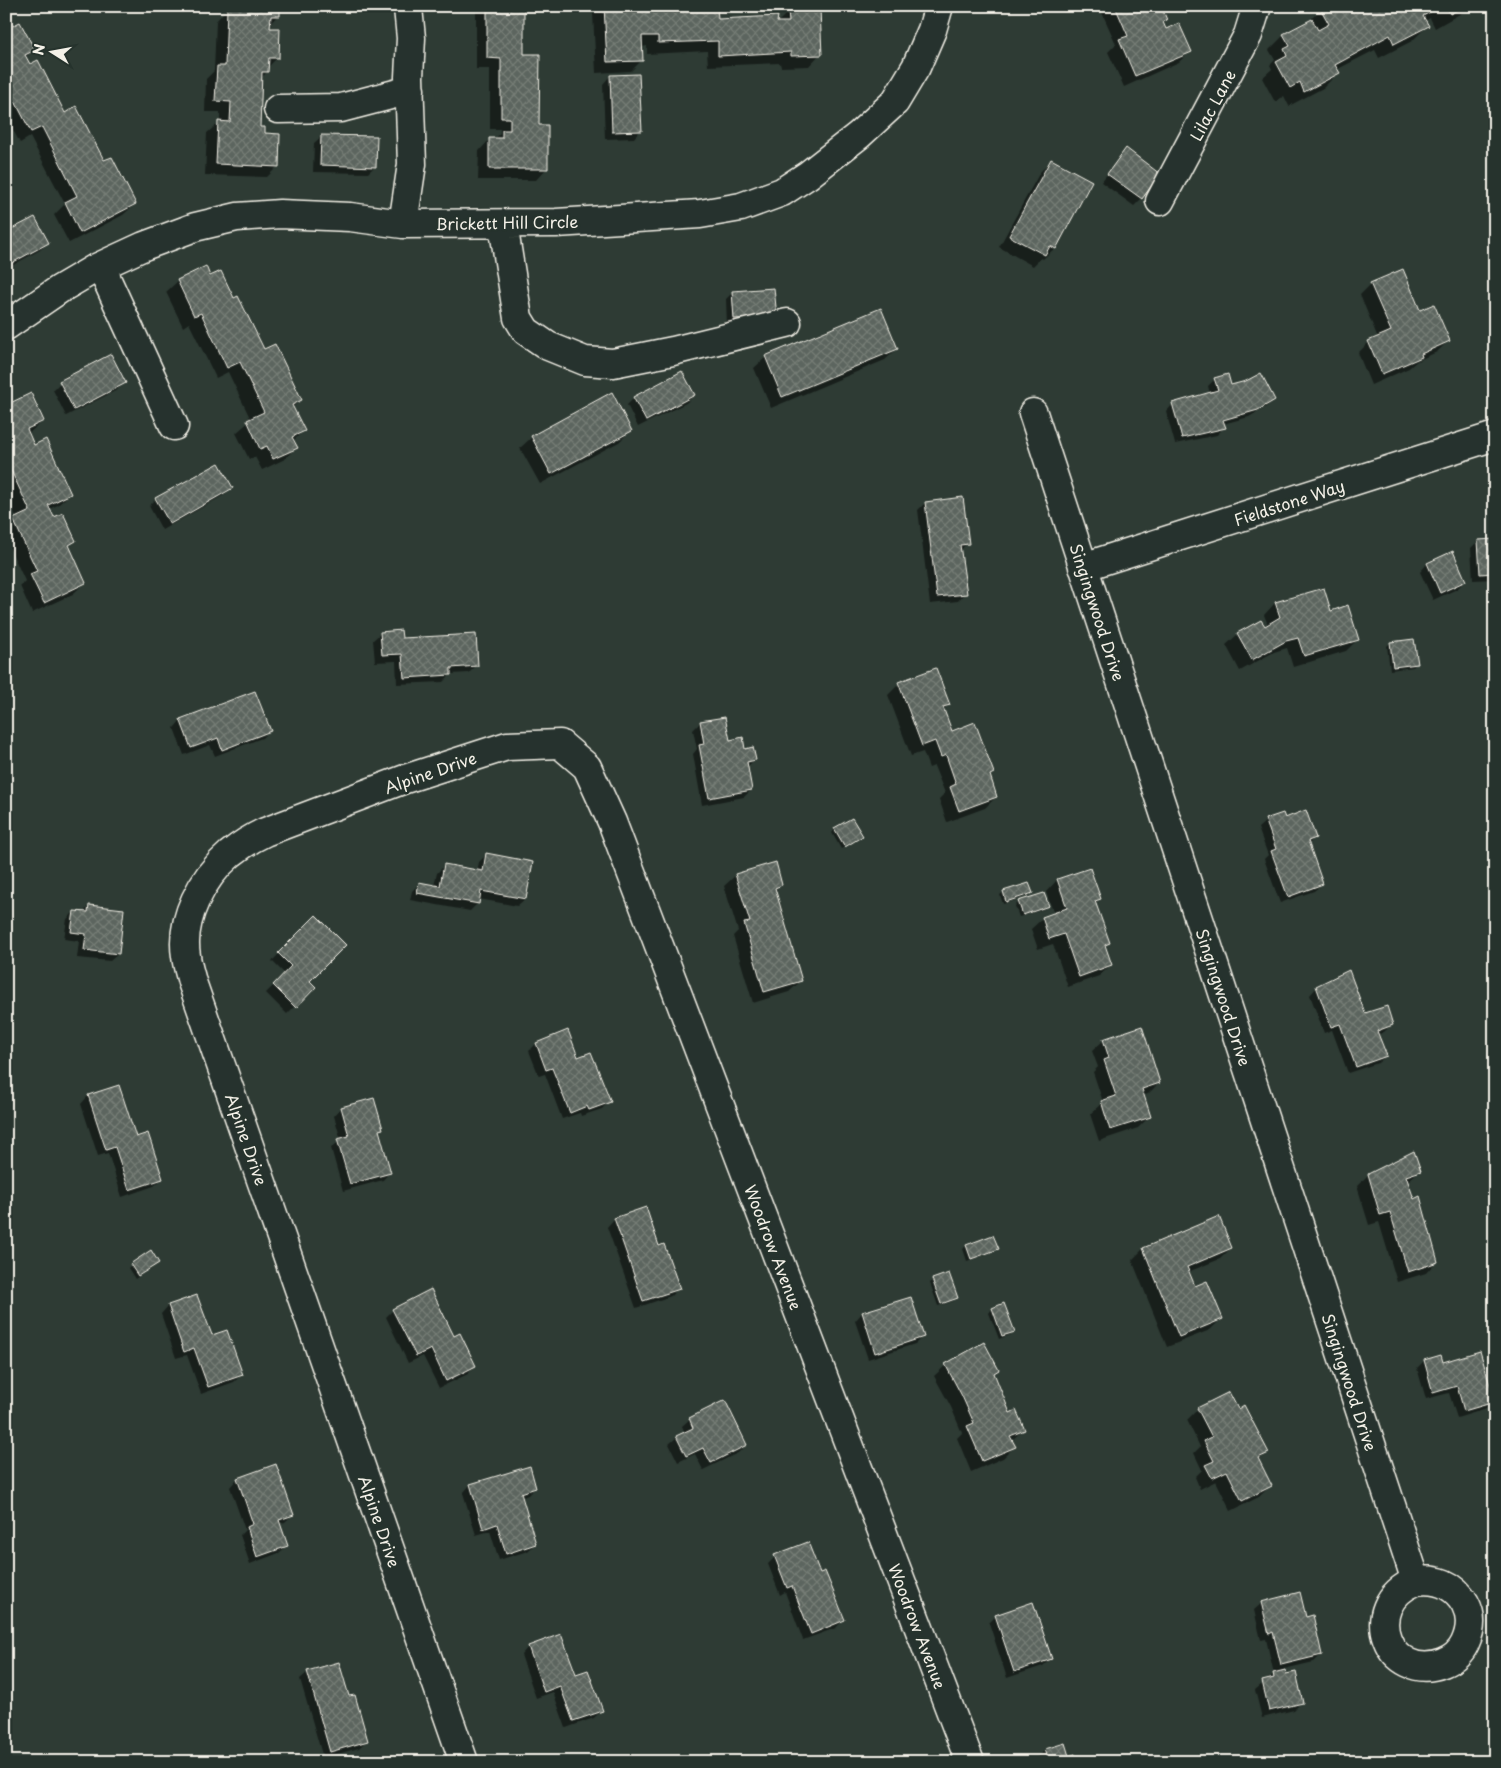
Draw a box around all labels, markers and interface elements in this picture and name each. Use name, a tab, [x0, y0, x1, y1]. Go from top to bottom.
north arrow	[28, 28, 78, 78]
text: N	[27, 42, 50, 57]
street label: Lilac Lane	[1183, 65, 1241, 145]
street label: Brickett Hill Circle	[435, 209, 579, 235]
street label: Fieldstone Way	[1231, 473, 1347, 531]
street label: Singingwood Drive	[1064, 540, 1132, 684]
street label: Alpine Drive	[381, 745, 479, 799]
street label: Singingwood Drive	[1190, 925, 1258, 1069]
street label: Alpine Drive	[220, 1090, 274, 1188]
street label: Woodrow Avenue	[739, 1181, 809, 1313]
street label: Singingwood Drive	[1316, 1310, 1384, 1454]
street label: Alpine Drive	[353, 1472, 407, 1570]
street label: Woodrow Avenue	[883, 1560, 953, 1692]

